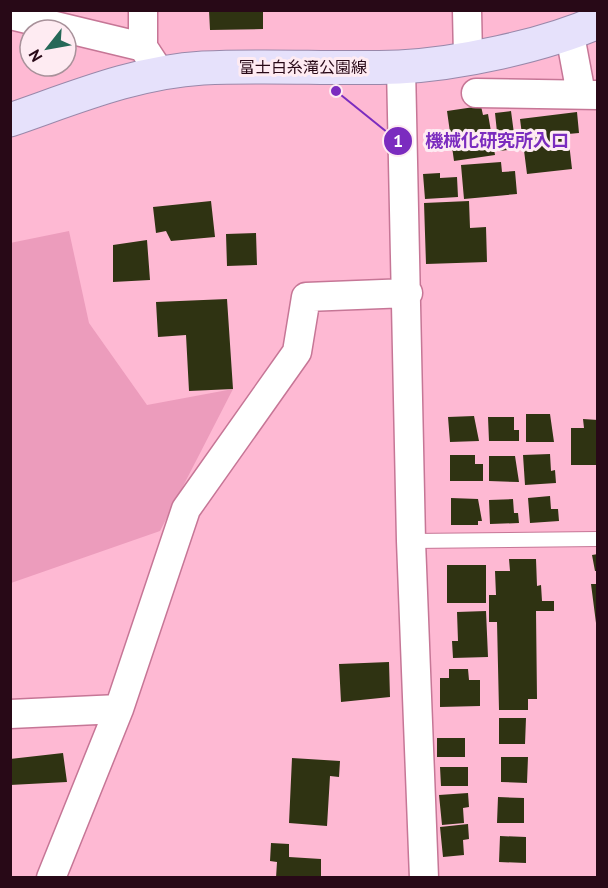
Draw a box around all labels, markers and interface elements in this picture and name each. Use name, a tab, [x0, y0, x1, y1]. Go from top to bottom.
north arrow	[18, 18, 78, 78]
text: N	[24, 46, 46, 65]
street label: 富士白糸滝公園線	[239, 57, 367, 77]
callout: 機械化研究所入口	[383, 123, 581, 159]
text: 1	[393, 129, 403, 152]
text: 機械化研究所入口	[425, 129, 569, 152]

